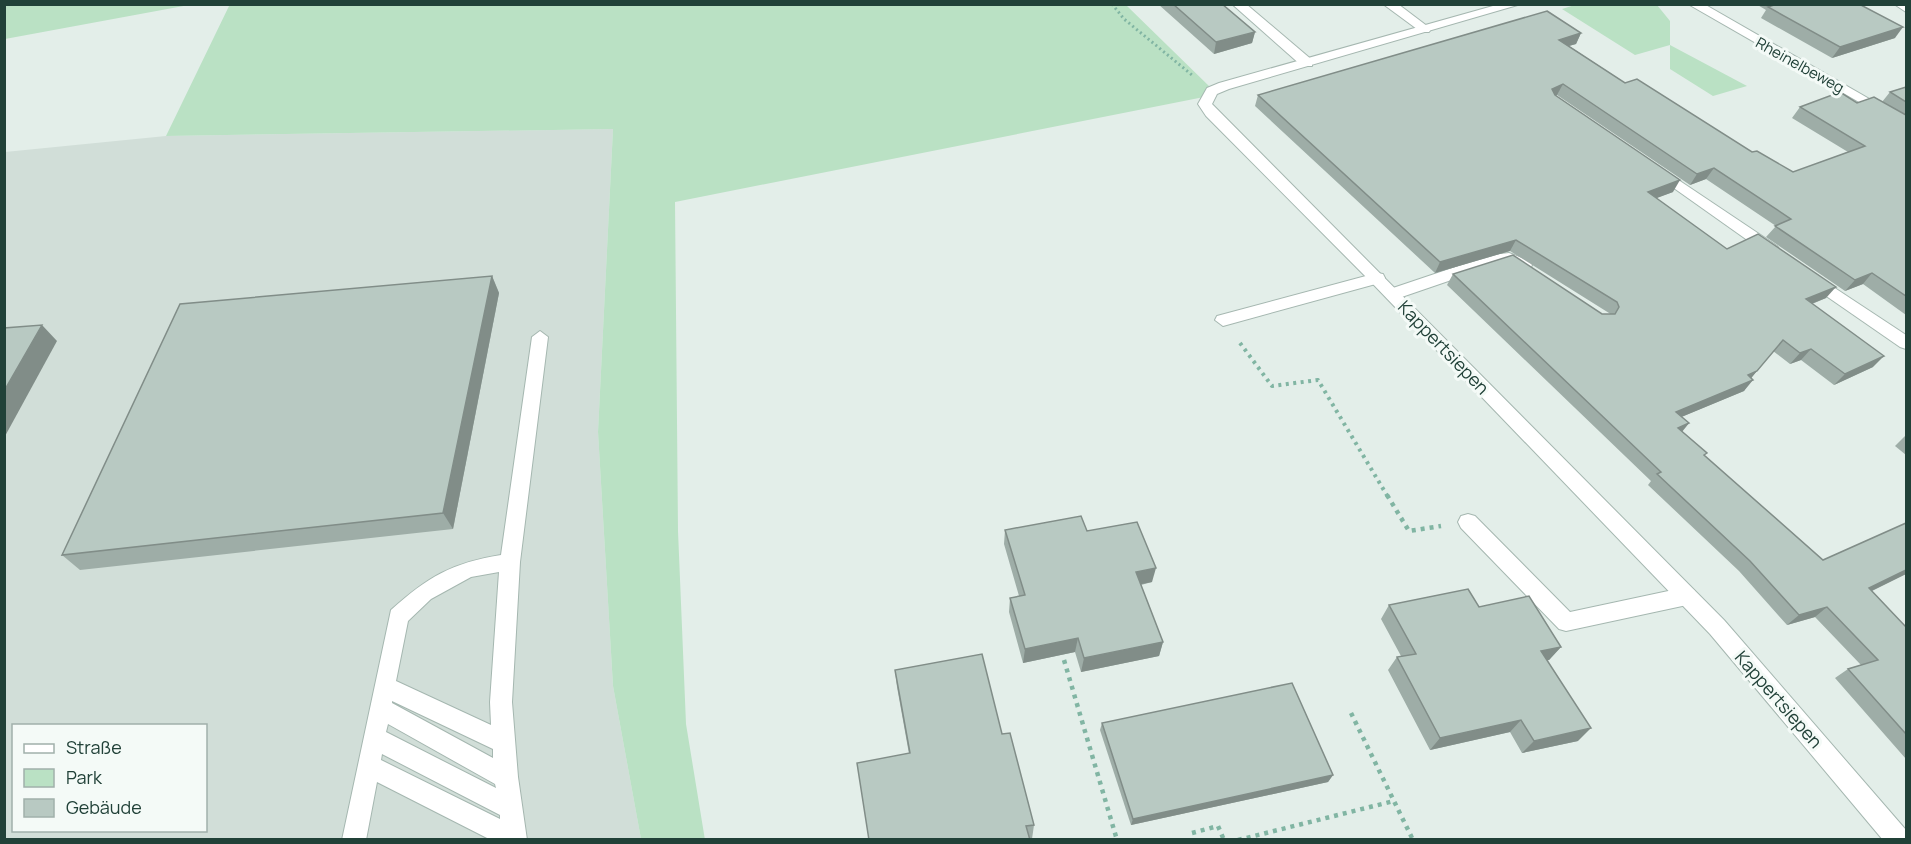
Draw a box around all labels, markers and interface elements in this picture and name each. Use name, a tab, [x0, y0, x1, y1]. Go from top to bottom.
street label: Rheinelbeweg	[1752, 32, 1848, 98]
street label: Kappertsiepen	[1393, 295, 1495, 399]
street label: Kappertsiepen	[1730, 645, 1828, 753]
legend	[12, 724, 207, 832]
text: Straße	[66, 735, 122, 759]
text: Park	[66, 765, 103, 789]
text: Gebäude	[66, 795, 142, 819]

